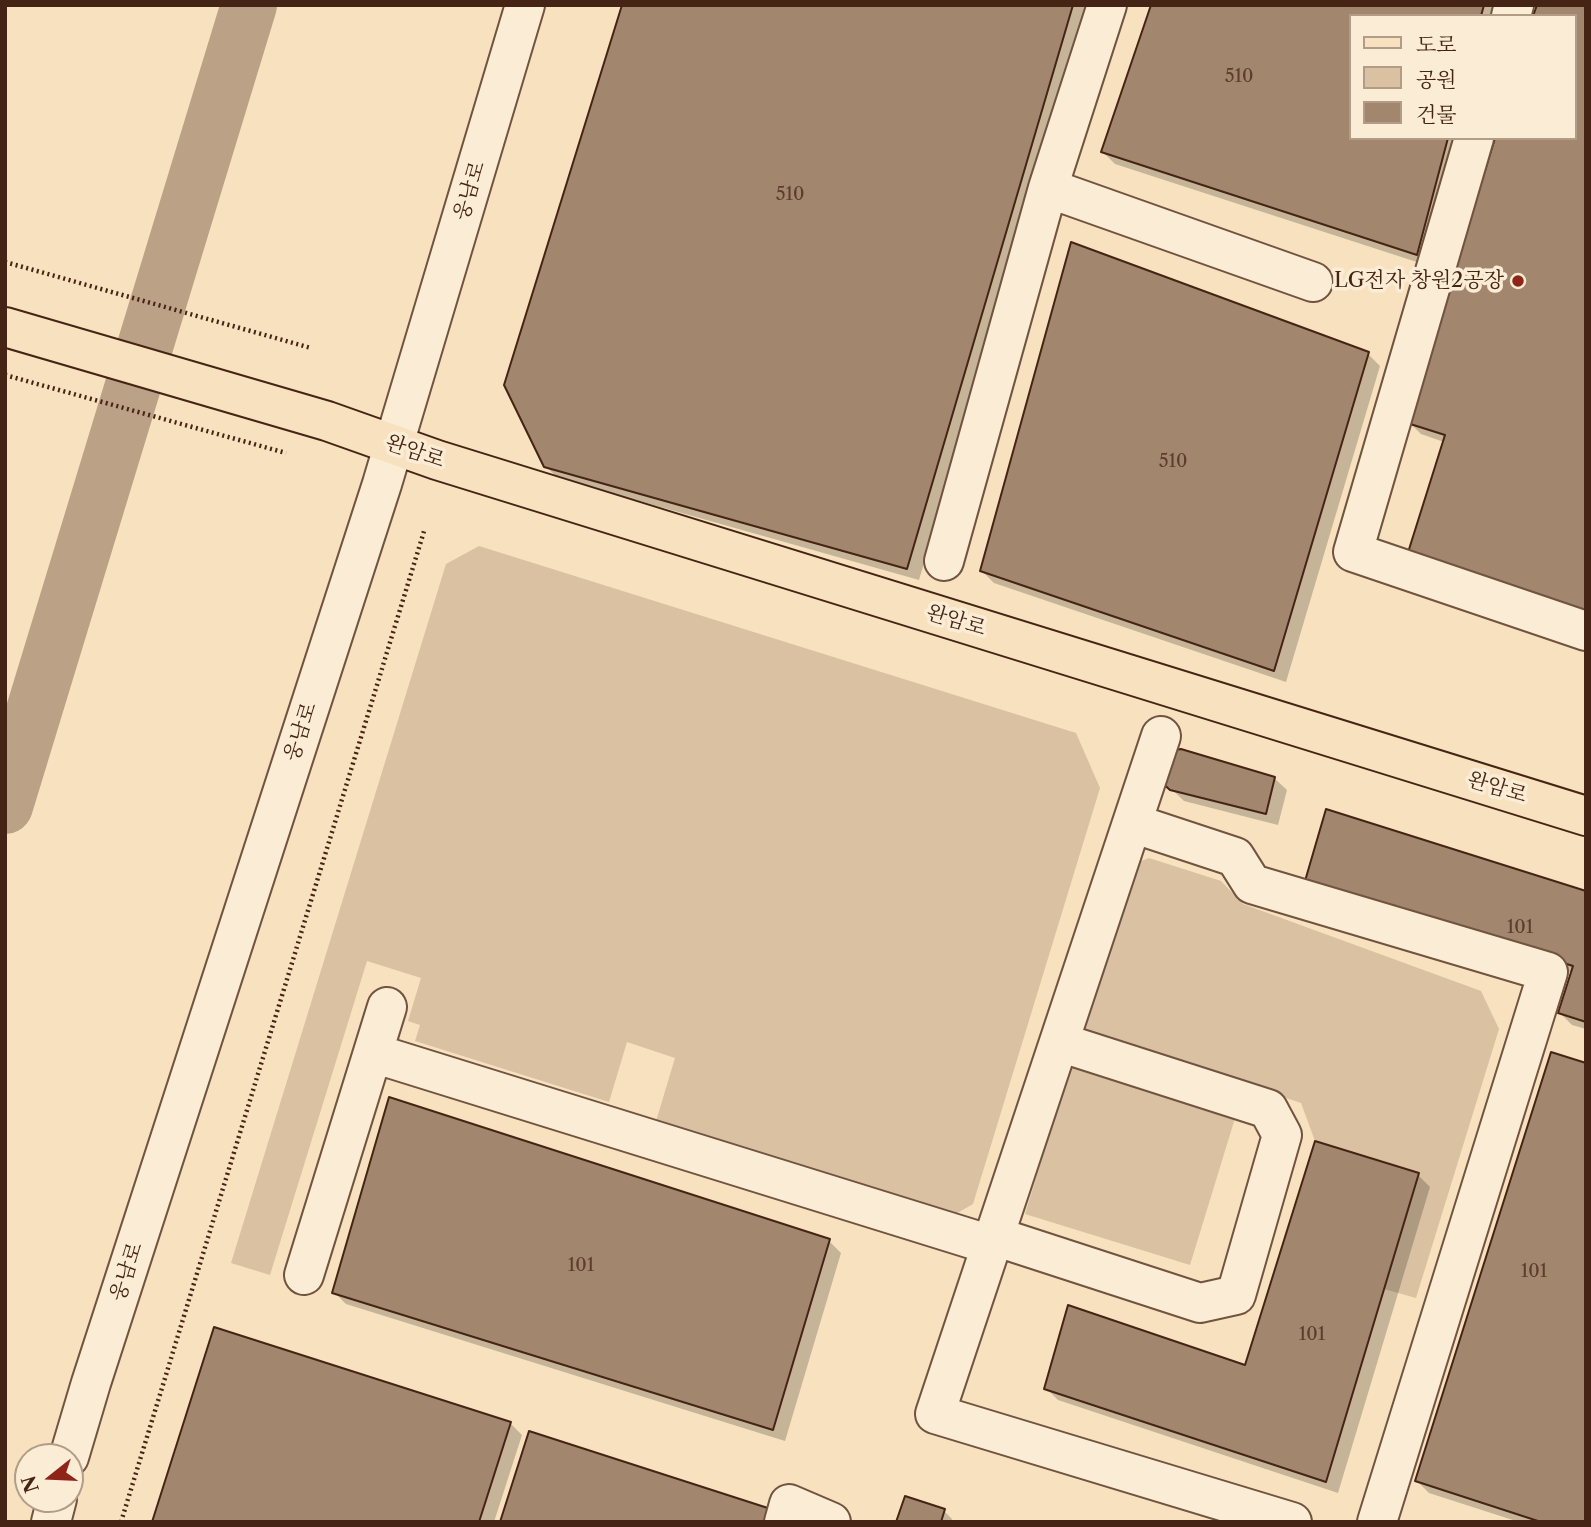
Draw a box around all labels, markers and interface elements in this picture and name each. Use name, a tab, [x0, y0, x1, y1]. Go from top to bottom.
legend	[1350, 14, 1577, 140]
text: 도로	[1416, 32, 1457, 57]
house number: 510	[1225, 66, 1253, 88]
text: 공원	[1416, 67, 1457, 92]
text: 건물	[1416, 102, 1457, 127]
street label: 웅남로	[449, 158, 491, 224]
house number: 510	[776, 184, 804, 206]
place label: LG전자 창원2공장	[1334, 268, 1504, 294]
marker: LG전자 창원2공장	[1510, 273, 1526, 289]
street label: 완암로	[382, 430, 448, 474]
house number: 510	[1159, 451, 1187, 473]
street label: 완암로	[923, 600, 989, 642]
street label: 웅남로	[280, 699, 322, 765]
street label: 완암로	[1464, 767, 1530, 809]
house number: 101	[1507, 917, 1533, 939]
street label: 웅남로	[106, 1239, 148, 1305]
house number: 101	[568, 1255, 594, 1277]
house number: 101	[1521, 1261, 1547, 1283]
house number: 101	[1299, 1324, 1325, 1346]
north arrow	[14, 1443, 84, 1513]
text: N	[17, 1473, 44, 1495]

